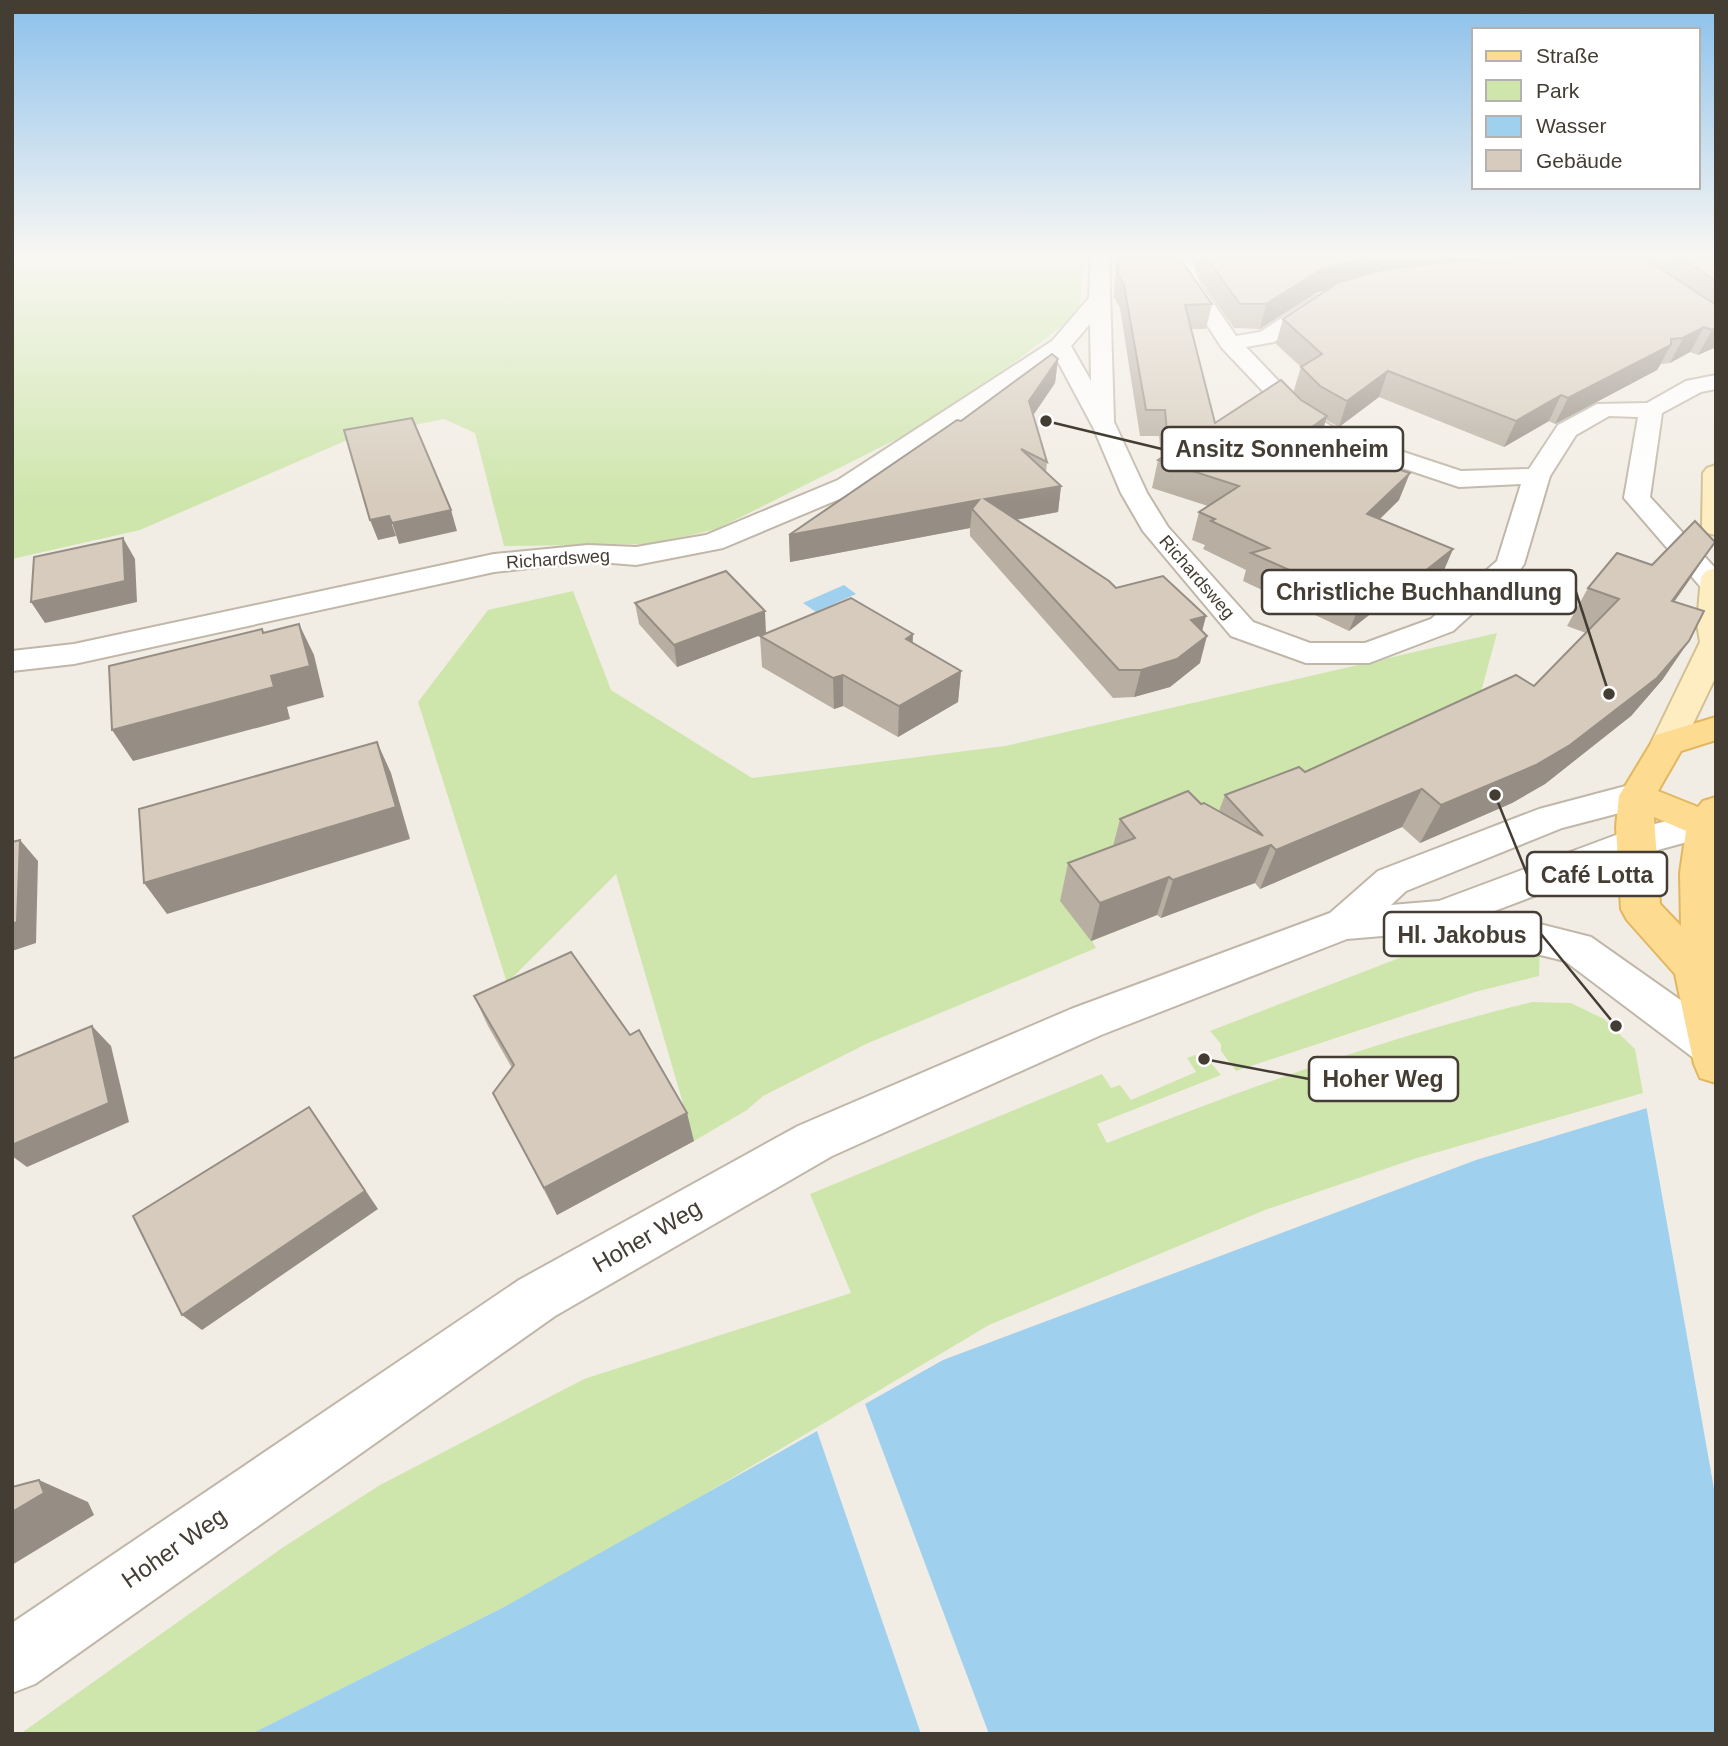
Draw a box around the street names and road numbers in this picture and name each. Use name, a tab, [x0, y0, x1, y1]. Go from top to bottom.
street label: Richardsweg	[1155, 531, 1239, 623]
street label: Richardsweg	[505, 545, 611, 573]
street label: Hoher Weg	[588, 1194, 706, 1277]
street label: Hoher Weg	[116, 1502, 231, 1593]

